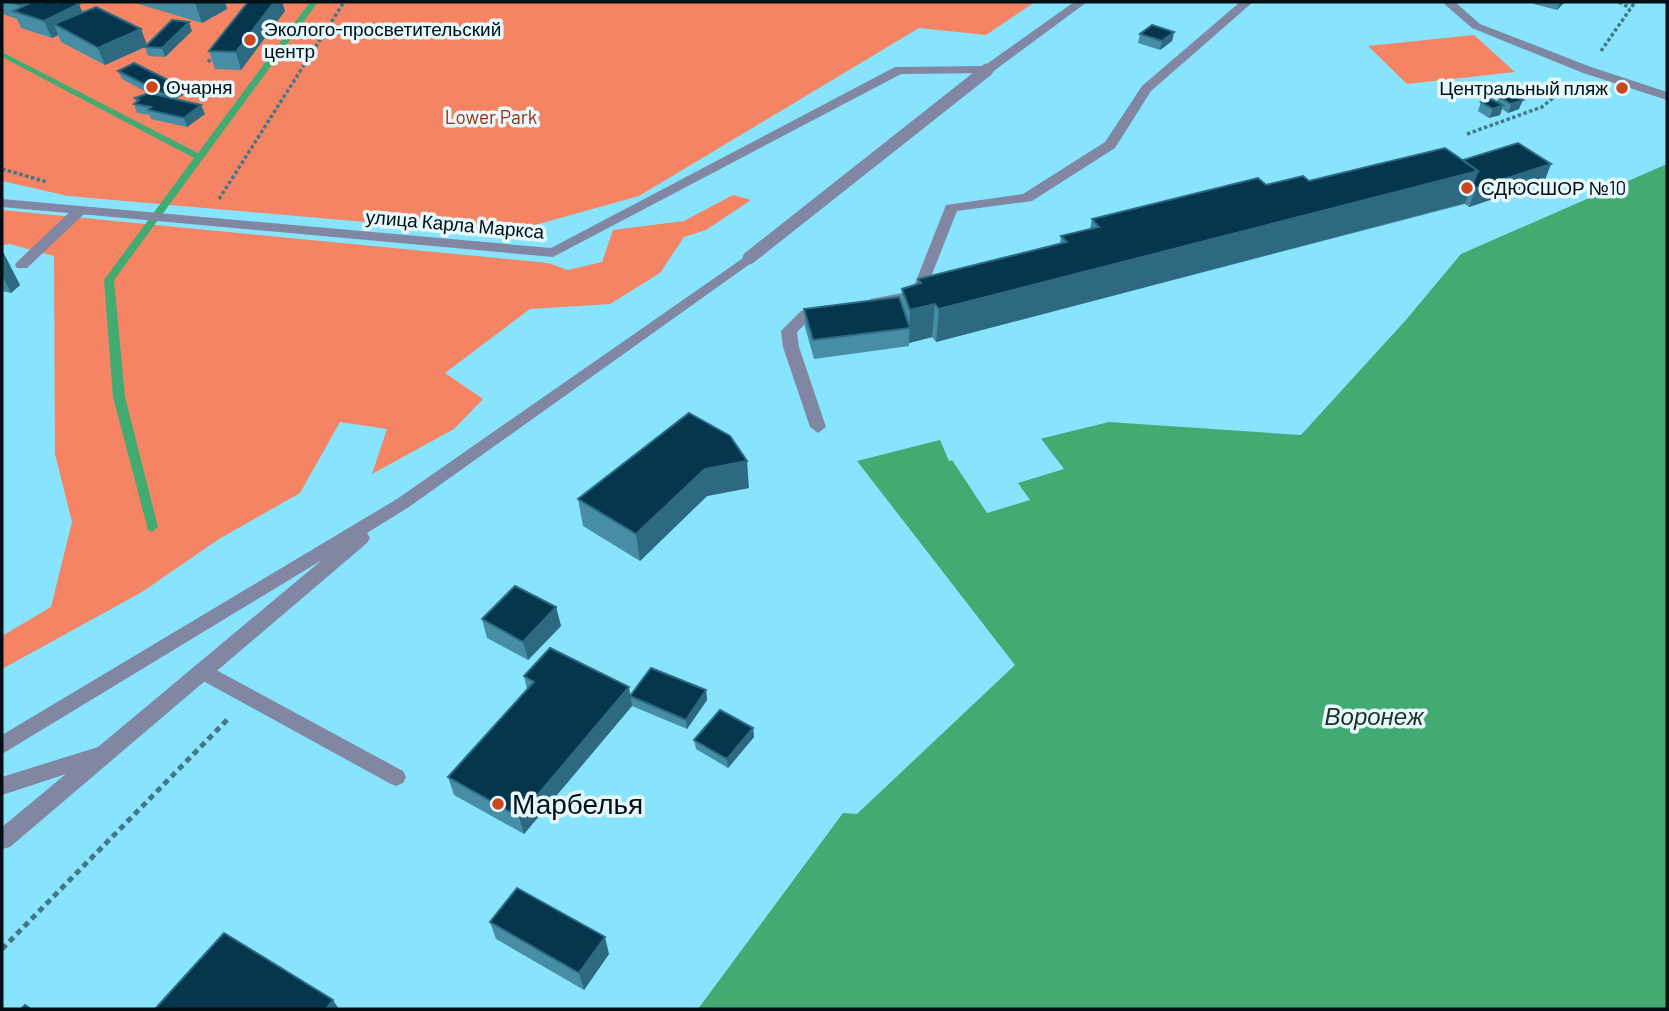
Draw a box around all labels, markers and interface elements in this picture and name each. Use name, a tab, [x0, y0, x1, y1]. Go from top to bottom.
place label: Эколого-просветительский центр	[264, 17, 501, 62]
marker: Эколого-просветительский центр	[242, 32, 258, 48]
place label: Очарня	[166, 75, 233, 98]
place label: Центральный пляж	[1439, 76, 1608, 99]
marker: Очарня	[144, 79, 160, 95]
marker: Центральный пляж	[1614, 80, 1630, 96]
park label: Lower Park	[445, 105, 537, 128]
place label: СДЮСШОР №10	[1481, 176, 1626, 199]
marker: СДЮСШОР №10	[1459, 180, 1475, 196]
street label: улица Карла Маркса	[365, 204, 546, 243]
water label: Воронеж	[1325, 701, 1425, 730]
place label: Марбелья	[512, 786, 643, 820]
marker: Марбелья	[490, 796, 506, 812]

